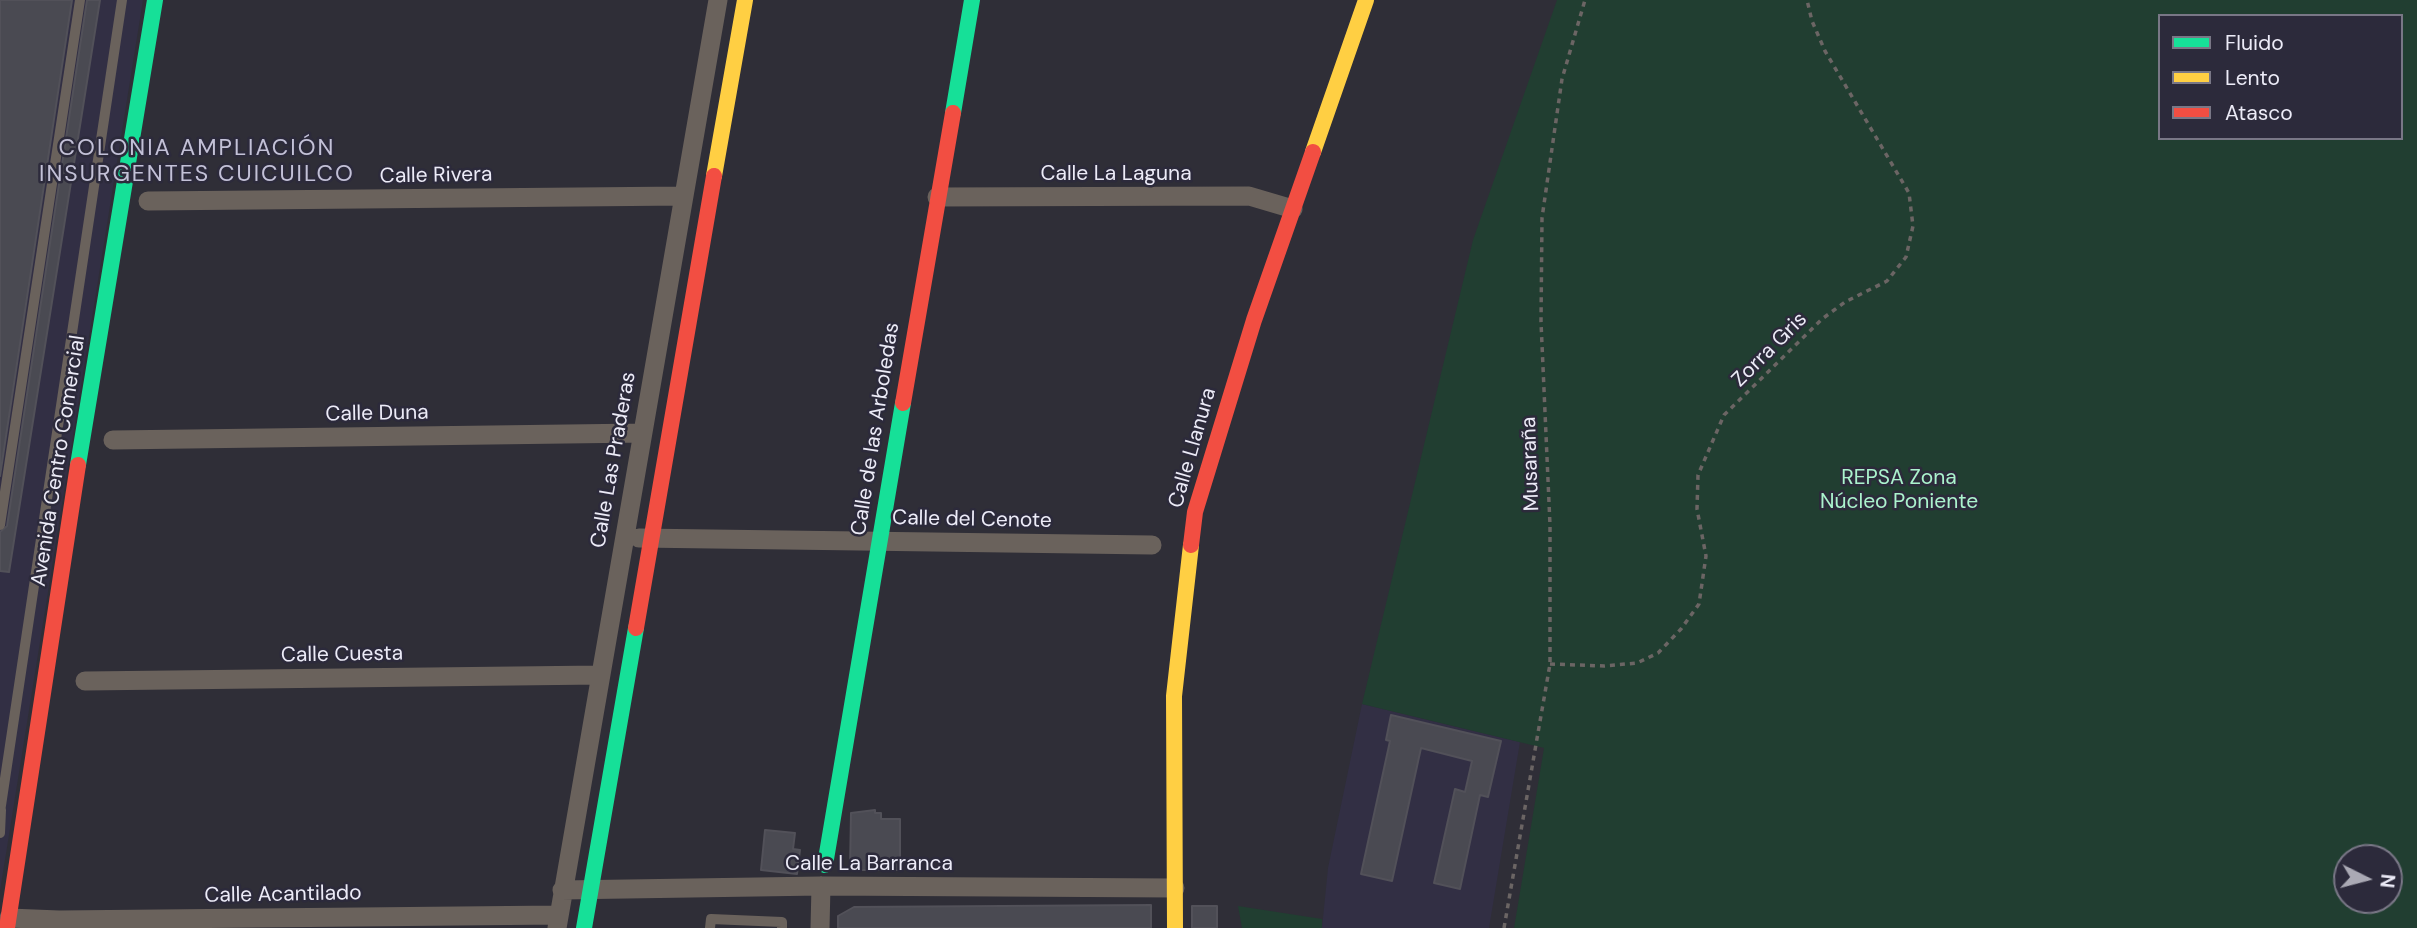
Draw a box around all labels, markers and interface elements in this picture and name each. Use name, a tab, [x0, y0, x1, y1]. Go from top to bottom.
legend	[2158, 14, 2403, 140]
text: Fluido	[2225, 29, 2284, 57]
text: Lento	[2225, 64, 2280, 92]
text: Atasco	[2225, 99, 2293, 127]
district label: COLONIA AMPLIACIÓN INSURGENTES CUICUILCO	[42, 135, 352, 189]
street label: Calle La Laguna	[1040, 161, 1192, 187]
street label: Calle Rivera	[380, 162, 492, 190]
street label: Zorra Gris	[1727, 307, 1813, 393]
street label: Calle de las Arboledas	[847, 321, 905, 537]
street label: Avenida Centro Comercial	[27, 334, 91, 588]
street label: Calle Las Praderas	[586, 370, 642, 550]
street label: Calle Llanura	[1164, 385, 1222, 511]
street label: Calle Duna	[325, 401, 429, 427]
street label: Musaraña	[1517, 416, 1545, 512]
park label: REPSA Zona Núcleo Poniente	[1820, 465, 1978, 515]
street label: Calle del Cenote	[892, 506, 1052, 534]
street label: Calle Cuesta	[281, 641, 403, 669]
north arrow	[2333, 844, 2403, 914]
street label: Calle La Barranca	[785, 851, 953, 877]
text: N	[2374, 873, 2401, 889]
street label: Calle Acantilado	[204, 881, 362, 909]

